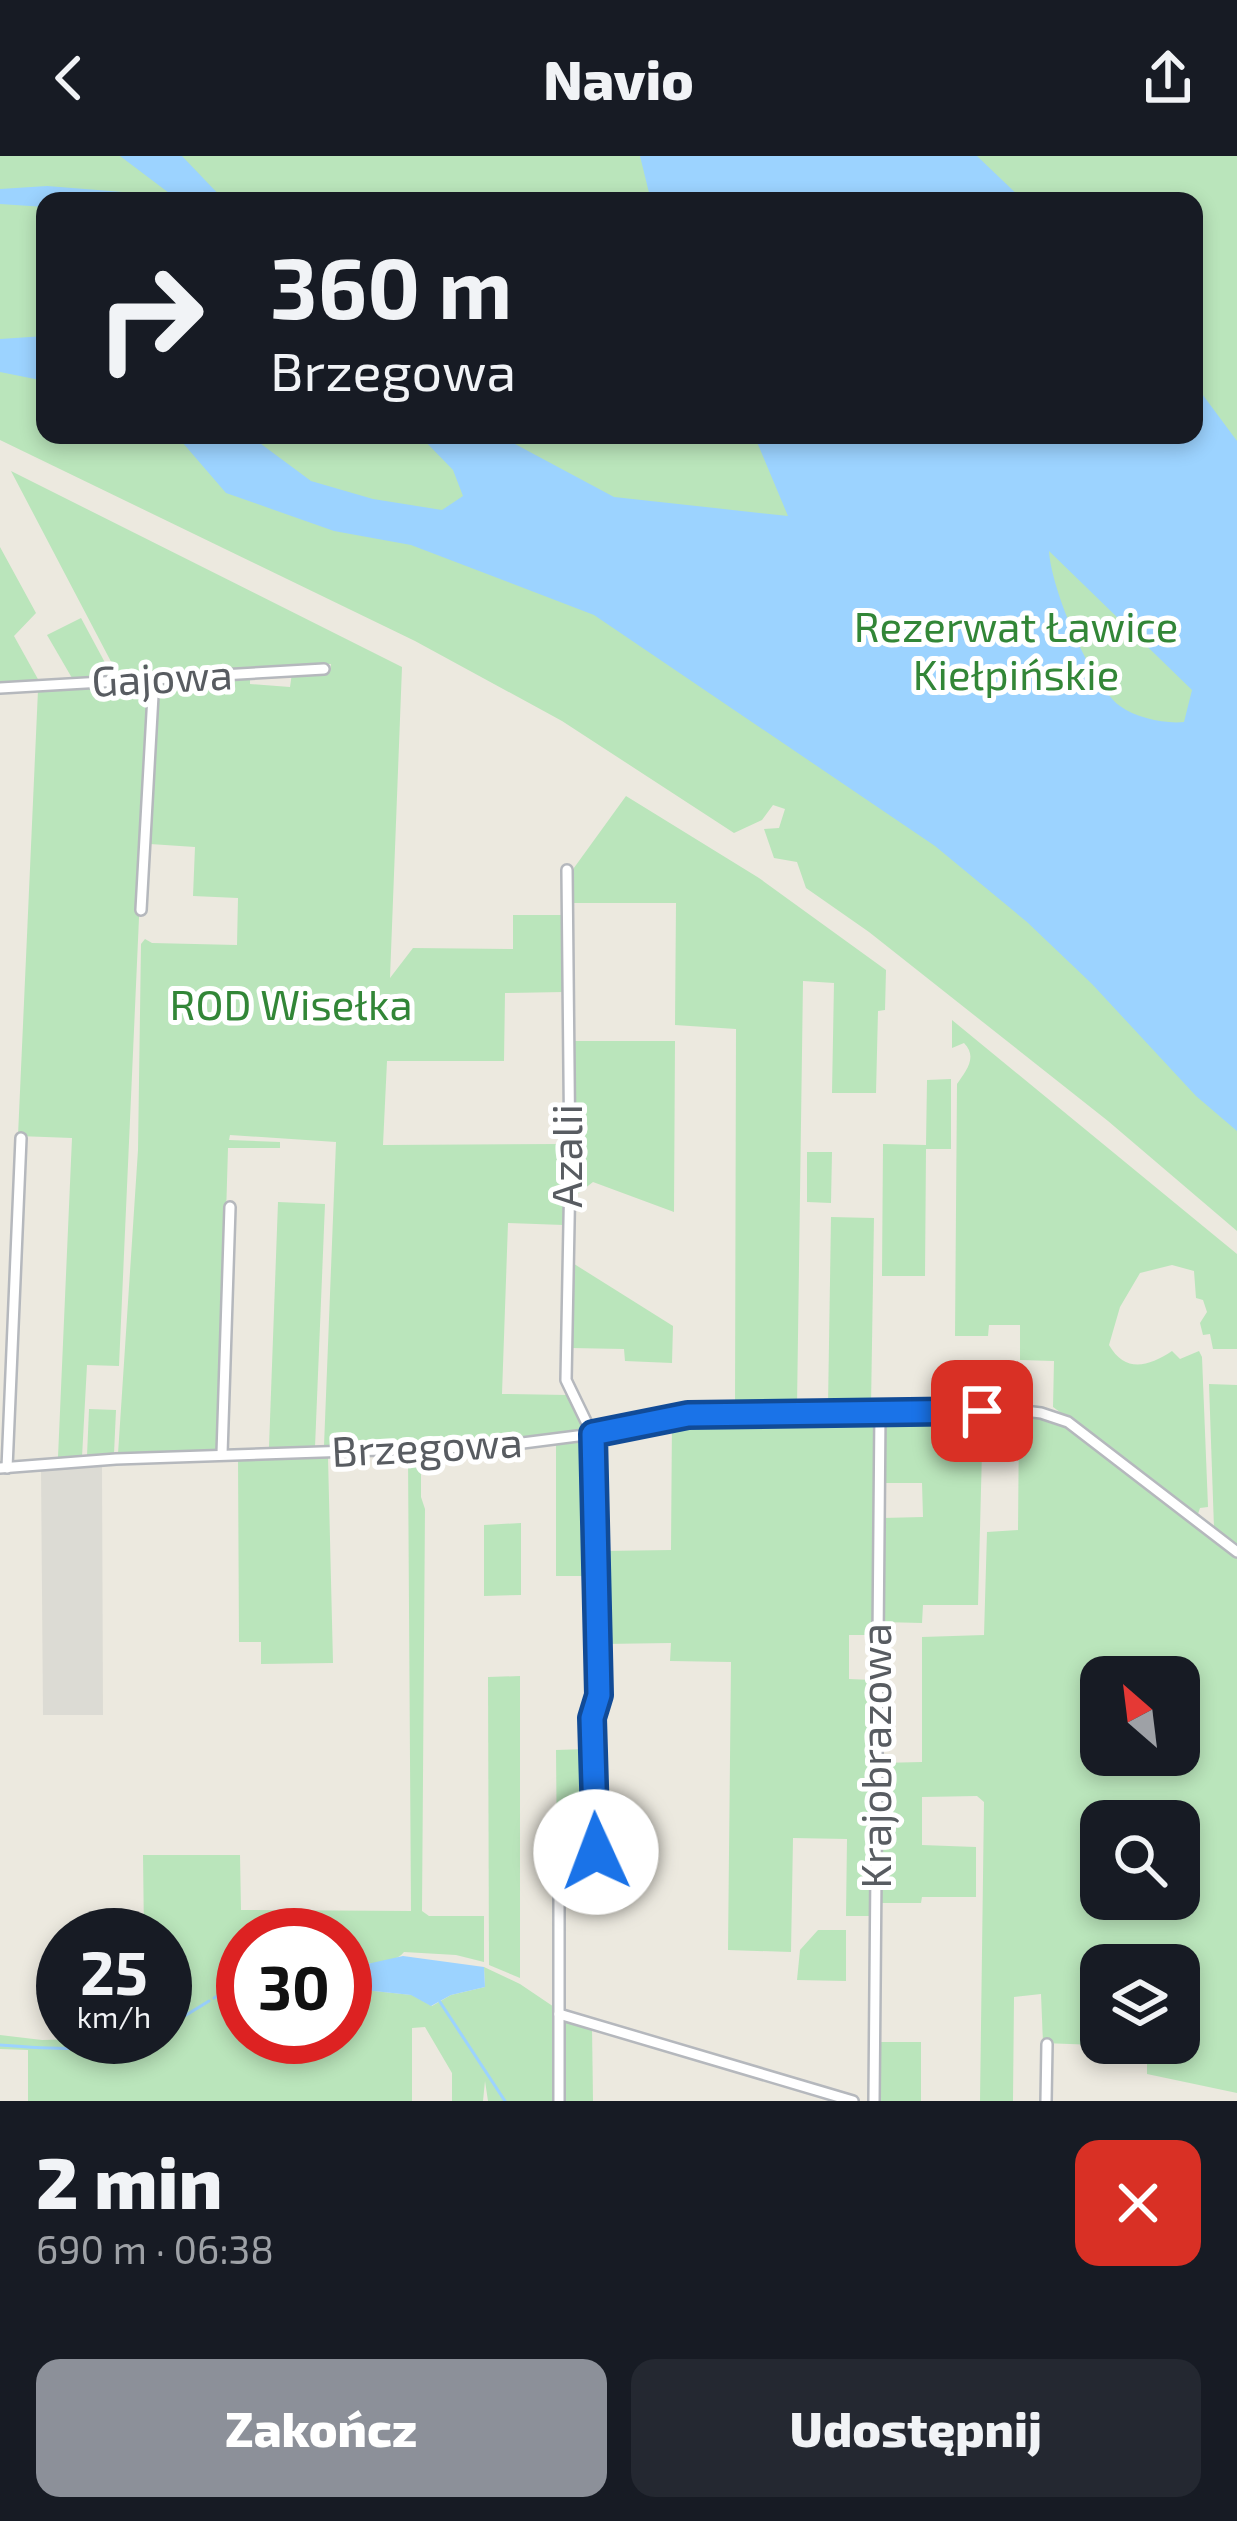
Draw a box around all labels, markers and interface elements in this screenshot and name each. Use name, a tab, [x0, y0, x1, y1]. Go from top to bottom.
icon: back	[36, 45, 102, 111]
icon: share	[1135, 45, 1201, 111]
text: Navio	[543, 46, 694, 111]
text: 360 m	[270, 235, 512, 336]
icon: right	[72, 240, 228, 396]
text: Brzegowa	[270, 337, 516, 402]
park label: Rezerwat Ławice Kiełpińskie	[854, 600, 1178, 698]
street label: Gajowa	[90, 647, 234, 706]
park label: ROD Wisełka	[169, 978, 413, 1028]
street label: Azalii	[540, 1104, 590, 1208]
pin	[931, 1360, 1033, 1462]
icon: arrive	[949, 1378, 1015, 1444]
street label: Brzegowa	[330, 1415, 524, 1475]
street label: Krajobrazowa	[849, 1623, 900, 1889]
north arrow	[1080, 1656, 1200, 1776]
map controls	[1080, 1656, 1200, 2064]
position arrow	[533, 1789, 659, 1915]
button: search	[1080, 1800, 1200, 1920]
speed limit sign: 30	[216, 1908, 372, 2064]
text: 25	[80, 1935, 148, 2007]
button: layers	[1080, 1944, 1200, 2064]
text: km/h	[77, 1998, 151, 2034]
text: 2 min	[36, 2137, 222, 2223]
button: close	[1075, 2140, 1201, 2266]
text: 690 m · 06:38	[36, 2225, 274, 2272]
button: Zakończ	[36, 2359, 607, 2497]
button: Udostępnij	[631, 2359, 1201, 2497]

